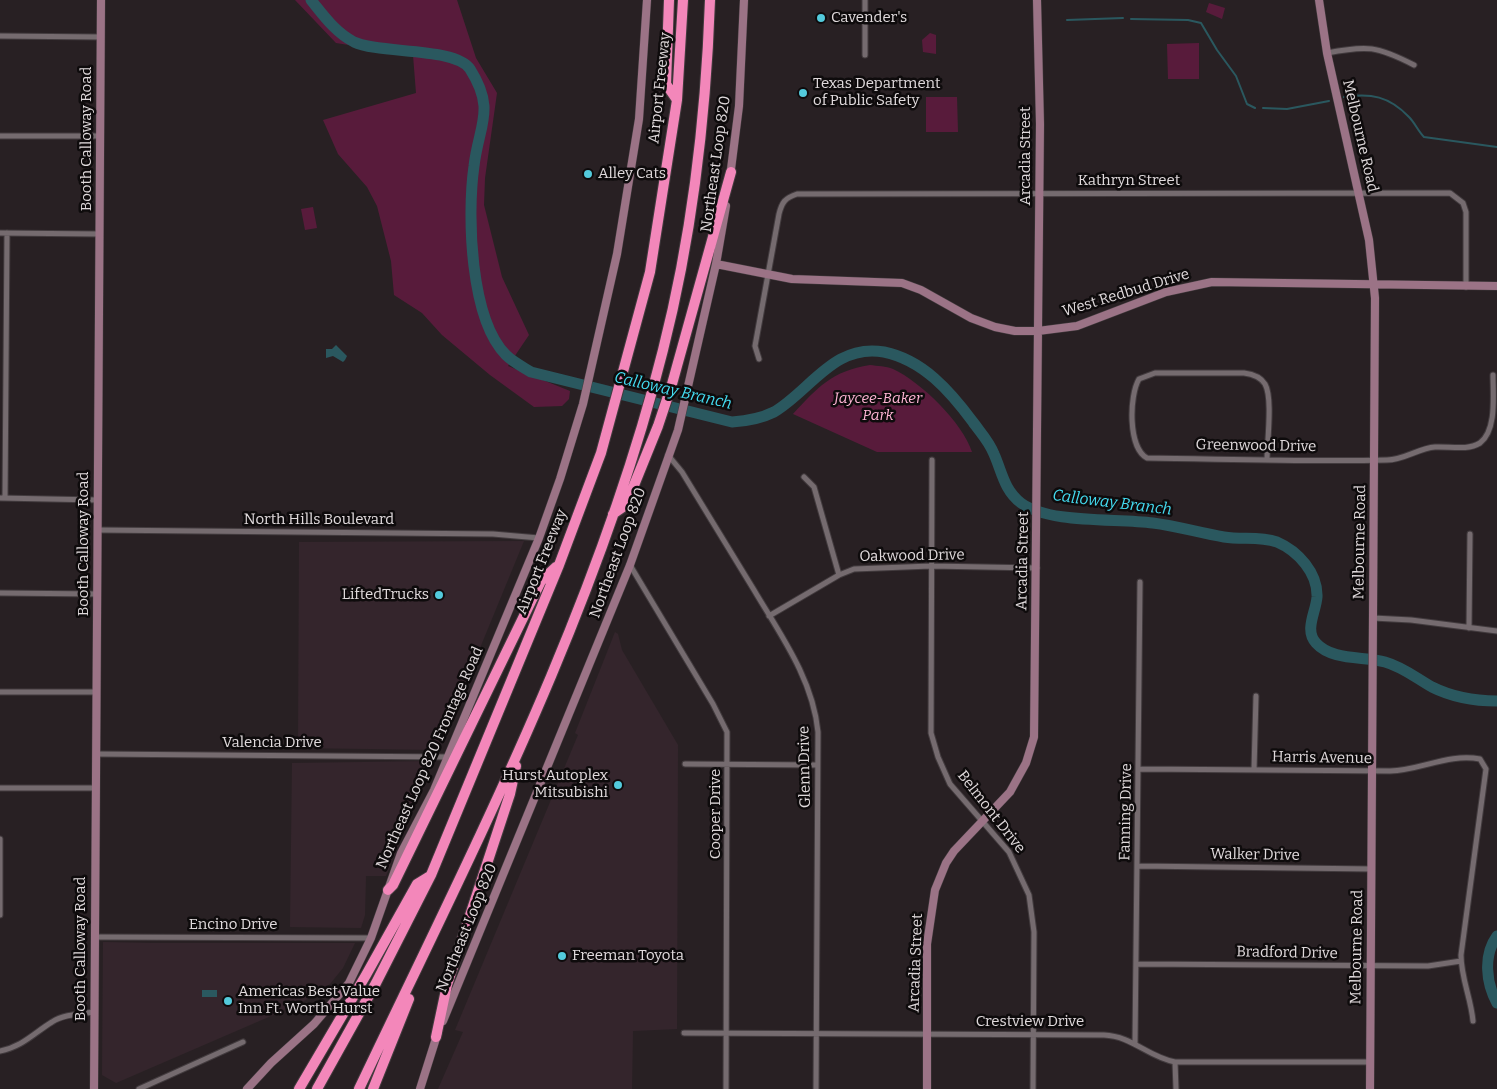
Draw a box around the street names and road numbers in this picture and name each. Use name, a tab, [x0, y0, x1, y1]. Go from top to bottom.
street label: Airport Freeway	[645, 31, 675, 145]
street label: Booth Calloway Road	[78, 67, 96, 211]
street label: Melbourne Road	[1338, 78, 1382, 194]
street label: Northeast Loop 820	[698, 95, 734, 233]
street label: Arcadia Street	[1017, 107, 1035, 205]
street label: Kathryn Street	[1078, 172, 1180, 190]
street label: West Redbud Drive	[1060, 265, 1192, 321]
street label: Greenwood Drive	[1195, 436, 1317, 456]
street label: Booth Calloway Road	[75, 472, 93, 616]
street label: Northeast Loop 820	[586, 485, 650, 621]
street label: Melbourne Road	[1350, 485, 1370, 599]
street label: Airport Freeway	[513, 507, 571, 617]
street label: North Hills Boulevard	[244, 511, 394, 529]
street label: Arcadia Street	[1013, 511, 1033, 611]
street label: Oakwood Drive	[859, 546, 965, 566]
street label: Northeast Loop 820 Frontage Road	[373, 644, 487, 872]
street label: Glenn Drive	[795, 726, 815, 808]
street label: Valencia Drive	[222, 734, 322, 752]
street label: Harris Avenue	[1272, 748, 1372, 768]
street label: Fanning Drive	[1116, 763, 1136, 861]
street label: Belmont Drive	[953, 767, 1029, 857]
street label: Cooper Drive	[707, 769, 725, 859]
street label: Walker Drive	[1210, 845, 1300, 865]
street label: Northeast Loop 820	[433, 861, 501, 995]
street label: Booth Calloway Road	[72, 877, 90, 1021]
street label: Melbourne Road	[1347, 890, 1367, 1004]
street label: Arcadia Street	[905, 913, 927, 1013]
street label: Encino Drive	[189, 916, 277, 934]
street label: Bradford Drive	[1236, 943, 1338, 963]
street label: Crestview Drive	[976, 1013, 1084, 1031]

